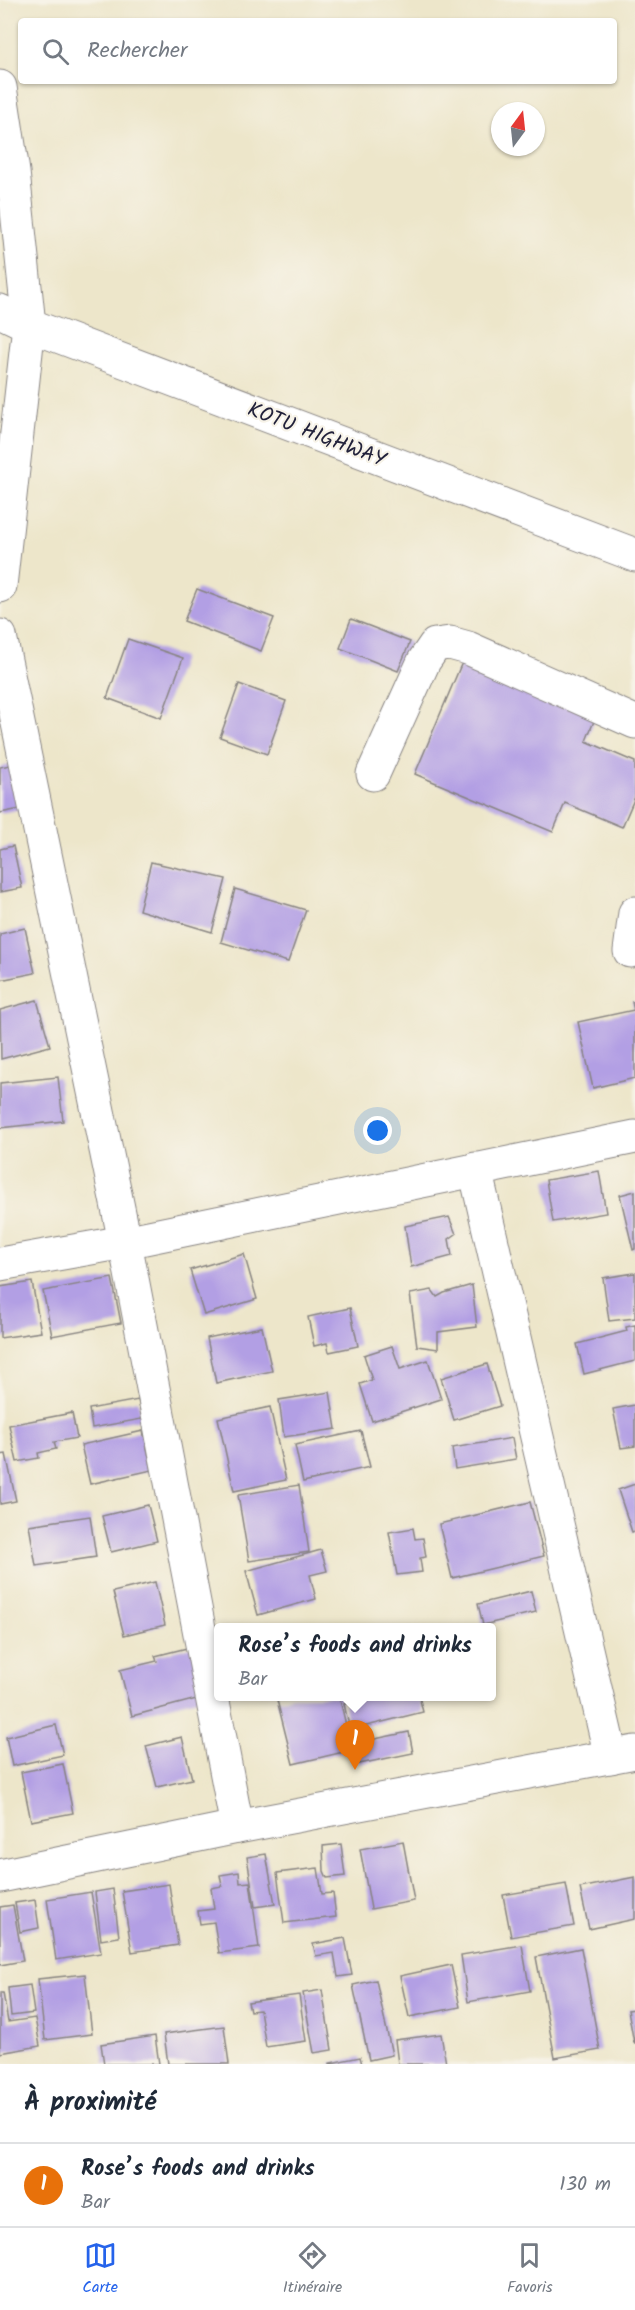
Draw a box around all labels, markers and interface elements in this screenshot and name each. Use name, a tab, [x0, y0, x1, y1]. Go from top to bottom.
search box	[18, 18, 617, 84]
text: Rechercher	[87, 34, 187, 69]
icon: search	[39, 35, 72, 68]
north arrow	[491, 102, 545, 156]
street label: KOTU HIGHWAY	[242, 394, 392, 477]
your location	[363, 1116, 392, 1145]
popup	[214, 1623, 496, 1701]
text: Rose’s foods and drinks	[238, 1629, 472, 1664]
text: Bar	[238, 1664, 267, 1696]
pin: 1	[336, 1720, 374, 1770]
text: À proximité	[24, 2082, 156, 2124]
text: Rose’s foods and drinks	[81, 2152, 315, 2187]
text: 1	[40, 2169, 47, 2201]
text: 130 m	[559, 2169, 611, 2201]
text: Bar	[81, 2187, 110, 2219]
tab: Carte	[82, 2239, 118, 2300]
tab: Itinéraire	[283, 2239, 342, 2300]
tab: Favoris	[507, 2239, 553, 2300]

